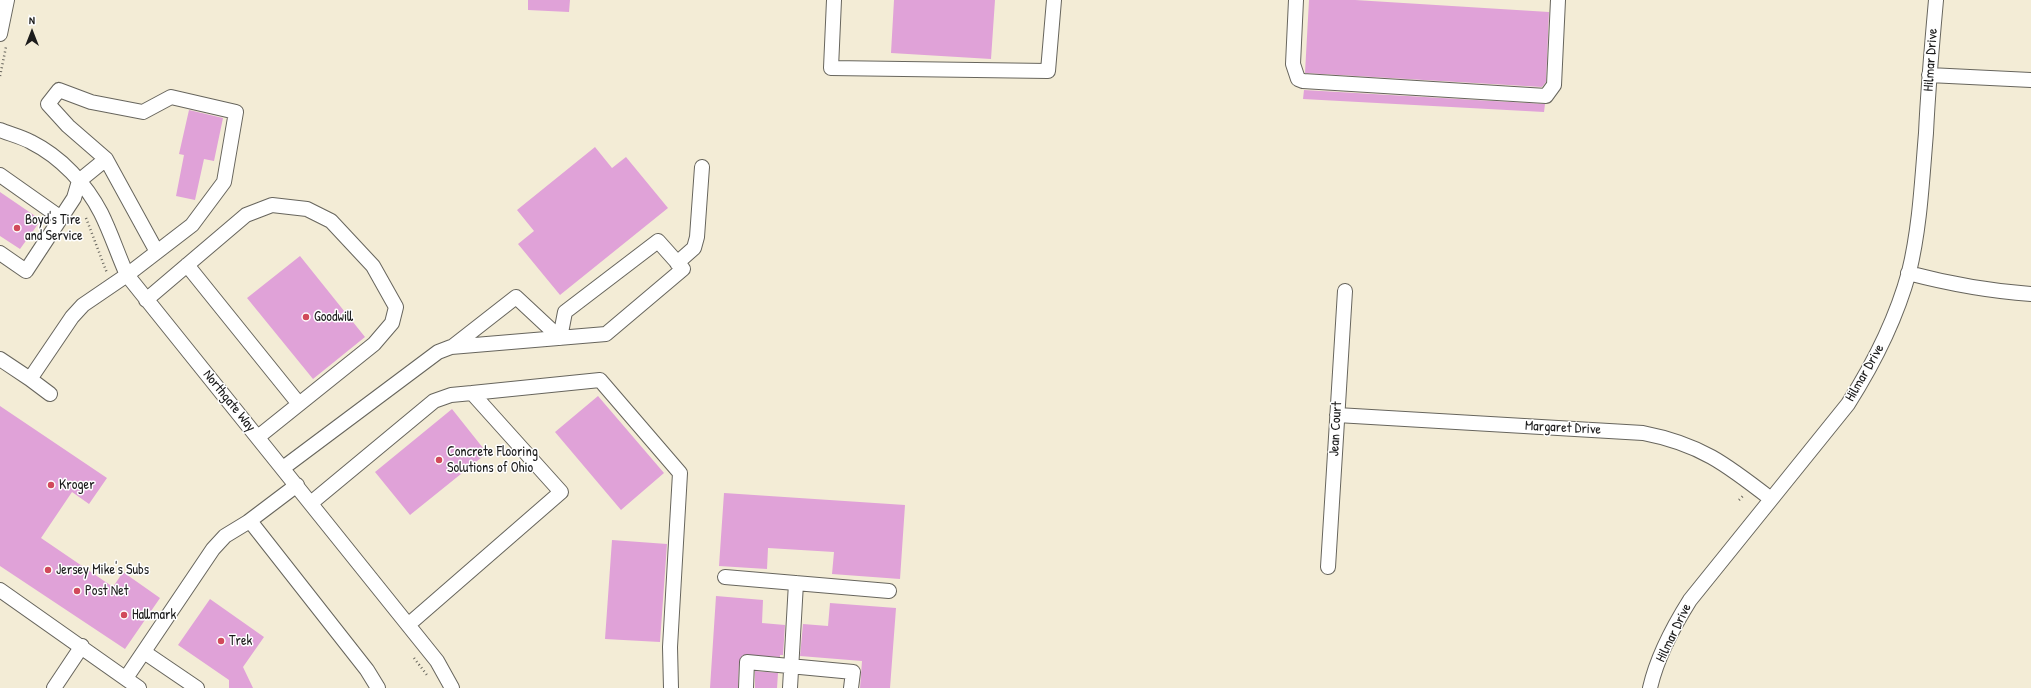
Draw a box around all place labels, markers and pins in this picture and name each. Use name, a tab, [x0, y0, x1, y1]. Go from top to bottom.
place label: Boyd's Tire and Service	[25, 212, 83, 244]
marker: Boyd's Tire and Service	[12, 223, 22, 233]
place label: Goodwill	[314, 309, 353, 325]
marker: Goodwill	[301, 312, 311, 322]
place label: Concrete Flooring Solutions of Ohio	[447, 444, 538, 476]
marker: Concrete Flooring Solutions of Ohio	[434, 455, 444, 465]
place label: Kroger	[59, 477, 95, 493]
marker: Kroger	[46, 480, 56, 490]
place label: Jersey Mike's Subs	[56, 562, 149, 578]
marker: Jersey Mike's Subs	[43, 565, 53, 575]
place label: Post Net	[85, 583, 129, 599]
marker: Post Net	[72, 586, 82, 596]
place label: Hallmark	[132, 607, 176, 623]
marker: Hallmark	[119, 610, 129, 620]
place label: Trek	[229, 633, 252, 649]
marker: Trek	[216, 636, 226, 646]

